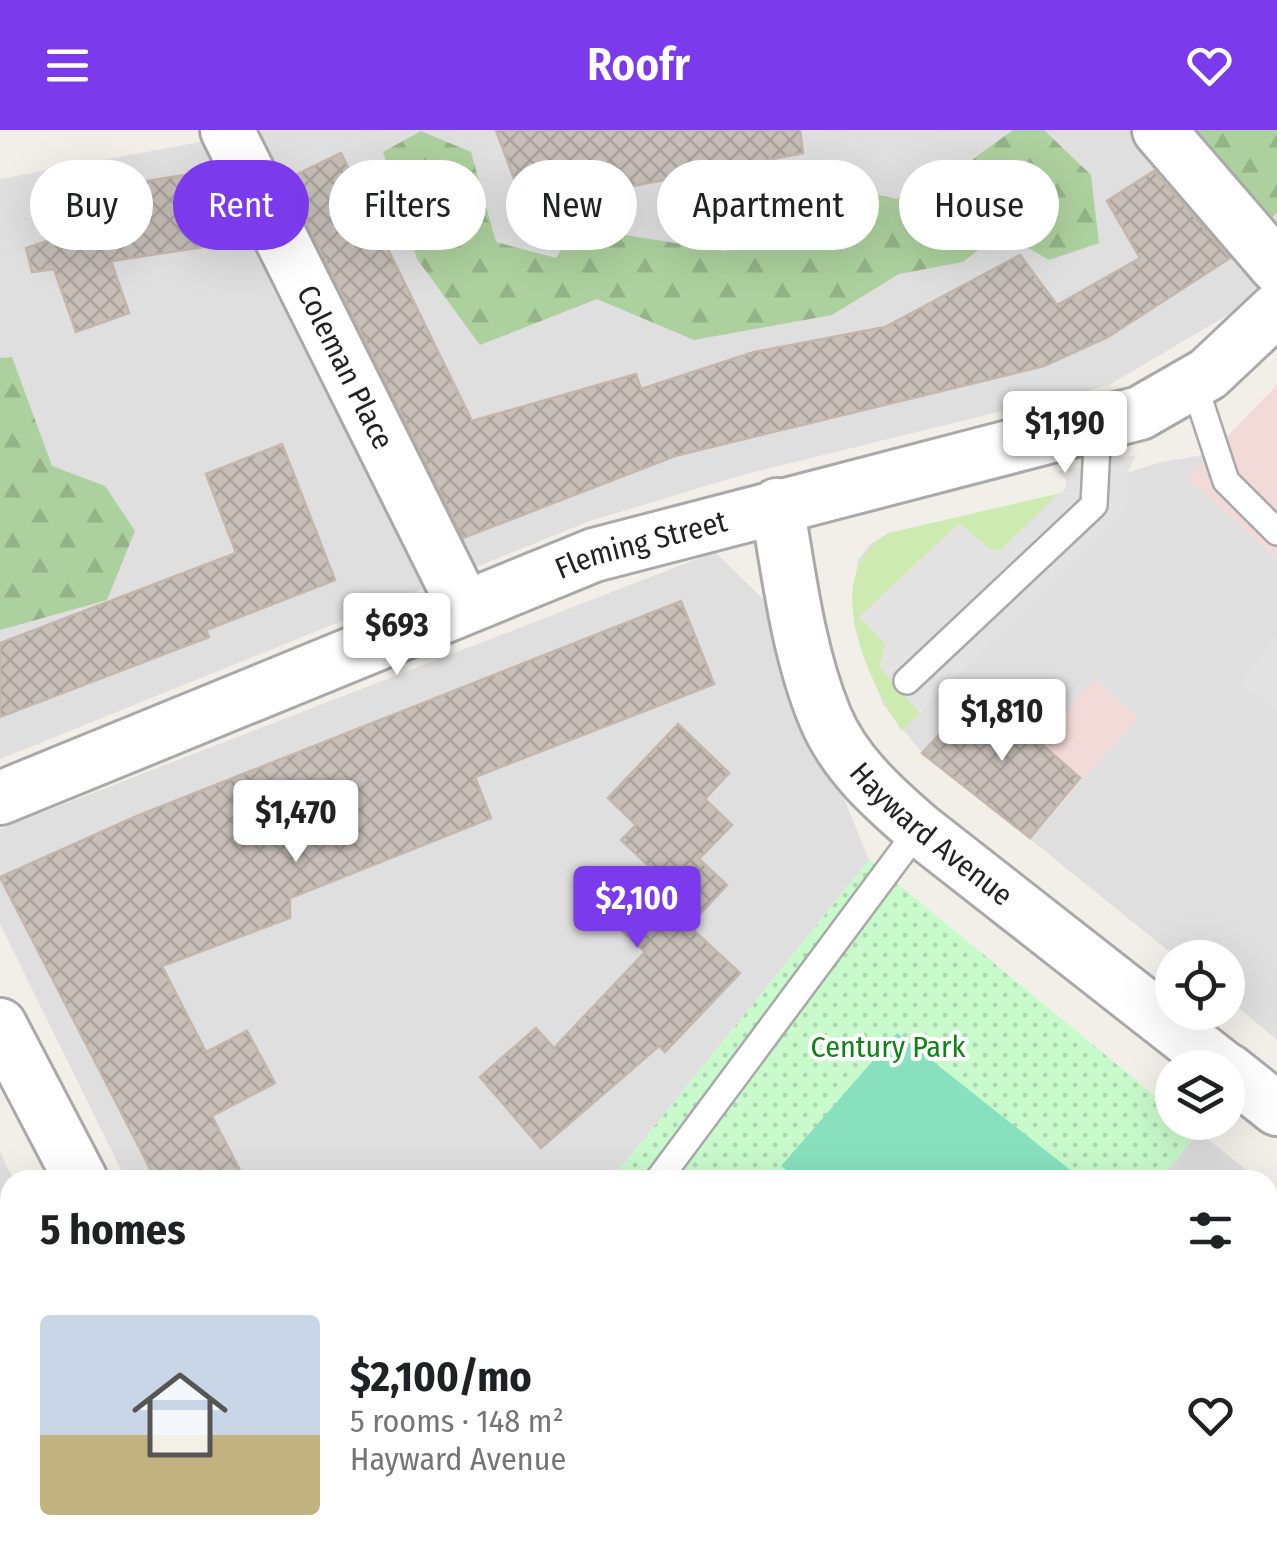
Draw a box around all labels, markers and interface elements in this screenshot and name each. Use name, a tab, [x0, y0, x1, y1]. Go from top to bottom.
icon: menu	[40, 38, 95, 93]
text: Roofr	[587, 38, 690, 92]
icon: heart	[1182, 38, 1237, 93]
chip: Buy	[30, 160, 153, 250]
chip: Rent	[173, 160, 309, 250]
chip: Filters	[329, 160, 486, 250]
chip: New	[506, 160, 637, 250]
chip: Apartment	[657, 160, 879, 250]
chip: House	[899, 160, 1059, 250]
street label: Coleman Place	[289, 279, 401, 455]
pin: $1,190	[984, 391, 1146, 476]
text: $1,190	[1025, 404, 1105, 442]
street label: Fleming Street	[550, 503, 731, 587]
pin: $693	[338, 593, 456, 678]
text: $693	[365, 606, 429, 644]
pin: $1,810	[921, 679, 1083, 764]
text: $1,810	[961, 692, 1043, 730]
street label: Hayward Avenue	[842, 755, 1020, 913]
pin: $1,470	[215, 780, 377, 865]
text: $1,470	[255, 793, 337, 831]
pin: $2,100	[556, 866, 718, 951]
text: $2,100	[596, 879, 678, 917]
map controls	[1155, 940, 1245, 1140]
button: locate	[1155, 940, 1245, 1030]
park label: Century Park	[811, 1029, 965, 1065]
button: layers	[1155, 1050, 1245, 1140]
icon: filters	[1183, 1203, 1238, 1258]
text: 5 homes	[40, 1205, 186, 1255]
text: $2,100/mo	[350, 1352, 532, 1402]
icon: home	[120, 1355, 240, 1475]
icon: heart	[1183, 1388, 1238, 1443]
text: 5 rooms · 148 m²	[350, 1402, 564, 1440]
text: Hayward Avenue	[350, 1440, 566, 1478]

